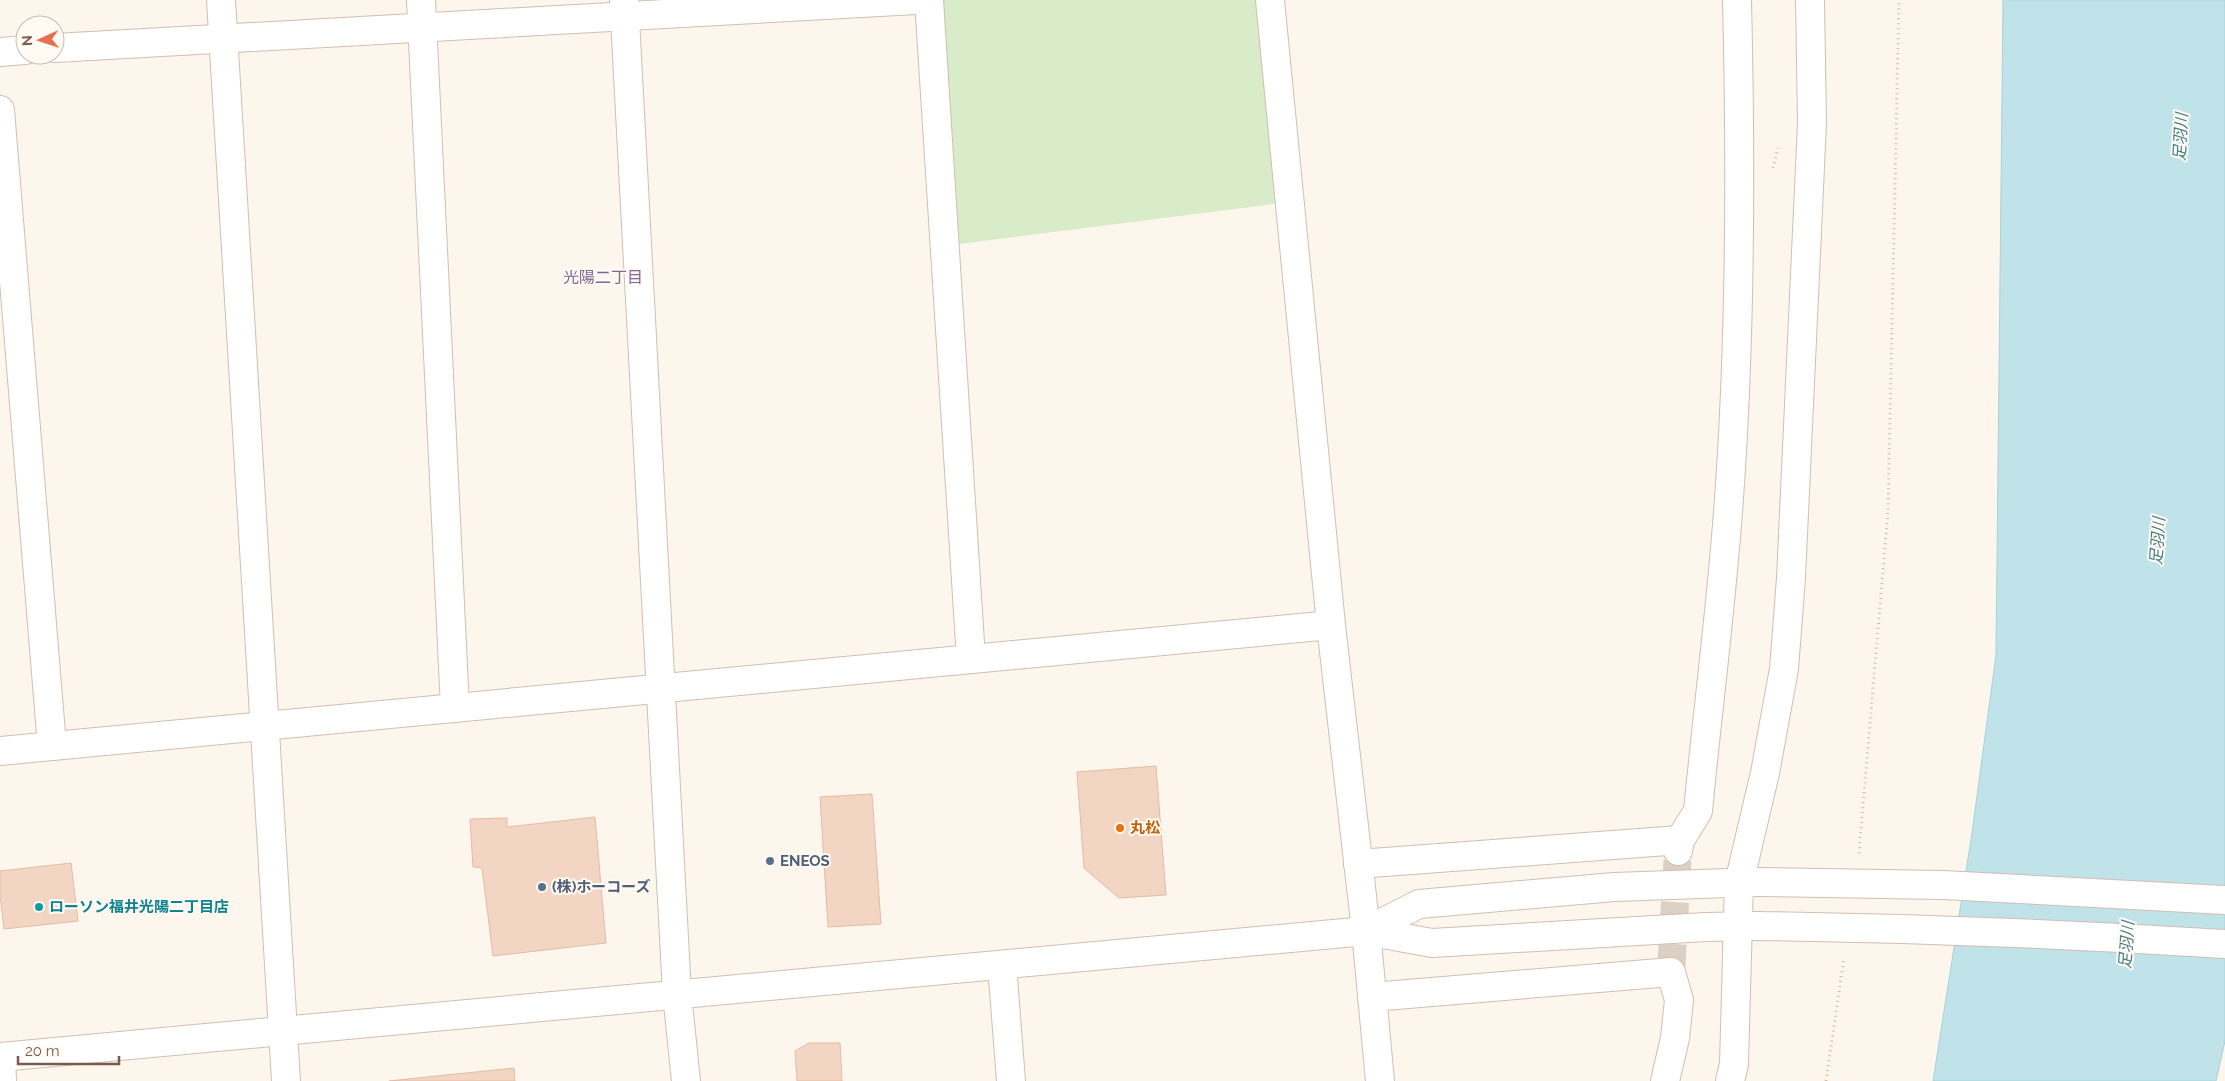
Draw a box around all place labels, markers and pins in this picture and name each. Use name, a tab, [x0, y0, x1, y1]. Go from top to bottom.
place label: 丸松	[1130, 819, 1160, 837]
marker: 丸松	[1114, 822, 1126, 834]
place label: ENEOS	[780, 852, 830, 870]
marker: ENEOS	[764, 855, 776, 867]
place label: (株)ホーコーズ	[552, 878, 651, 896]
marker: (株)ホーコーズ	[536, 881, 548, 893]
place label: ローソン福井光陽二丁目店	[49, 898, 229, 916]
marker: ローソン福井光陽二丁目店	[33, 901, 45, 913]

